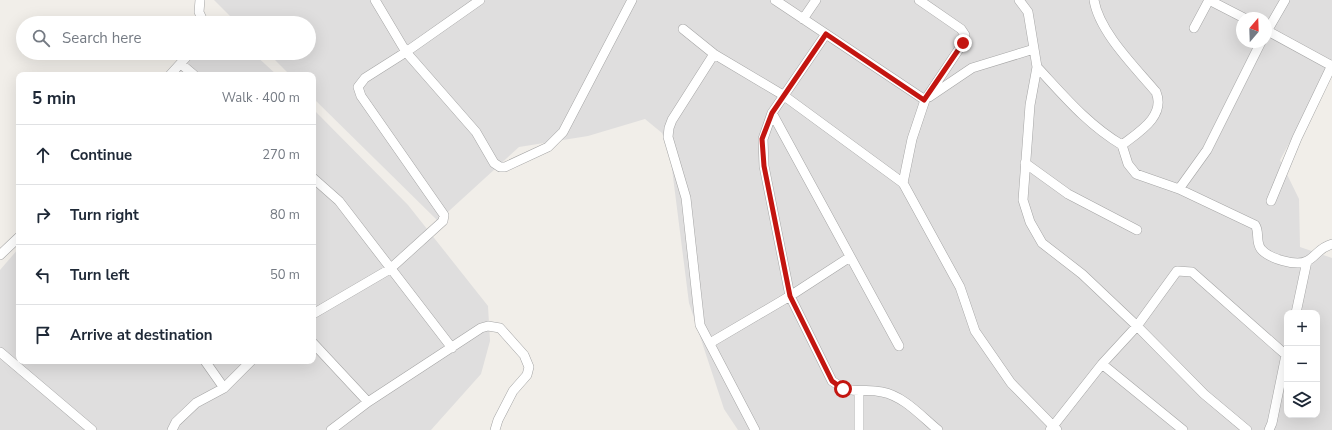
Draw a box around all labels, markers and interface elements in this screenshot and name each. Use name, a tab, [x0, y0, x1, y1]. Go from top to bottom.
north arrow	[1236, 12, 1272, 48]
search box	[16, 16, 316, 60]
icon: search	[30, 27, 52, 49]
text: Search here	[62, 28, 142, 48]
route end	[954, 34, 972, 52]
text: 5 min	[32, 87, 76, 110]
text: Walk · 400 m	[222, 89, 300, 107]
icon: ahead	[32, 144, 54, 166]
text: Continue	[70, 145, 132, 165]
text: 270 m	[262, 146, 300, 164]
icon: right	[32, 204, 54, 226]
text: Turn right	[70, 205, 139, 225]
text: 80 m	[270, 206, 300, 224]
icon: left	[32, 264, 54, 286]
text: Turn left	[70, 265, 129, 285]
text: 50 m	[270, 266, 300, 284]
map controls	[1284, 310, 1320, 418]
button: +	[1284, 310, 1320, 346]
icon: arrive	[32, 324, 54, 346]
text: Arrive at destination	[70, 325, 213, 345]
button: −	[1284, 346, 1320, 382]
route start	[834, 380, 852, 398]
button: layers	[1284, 382, 1320, 418]

